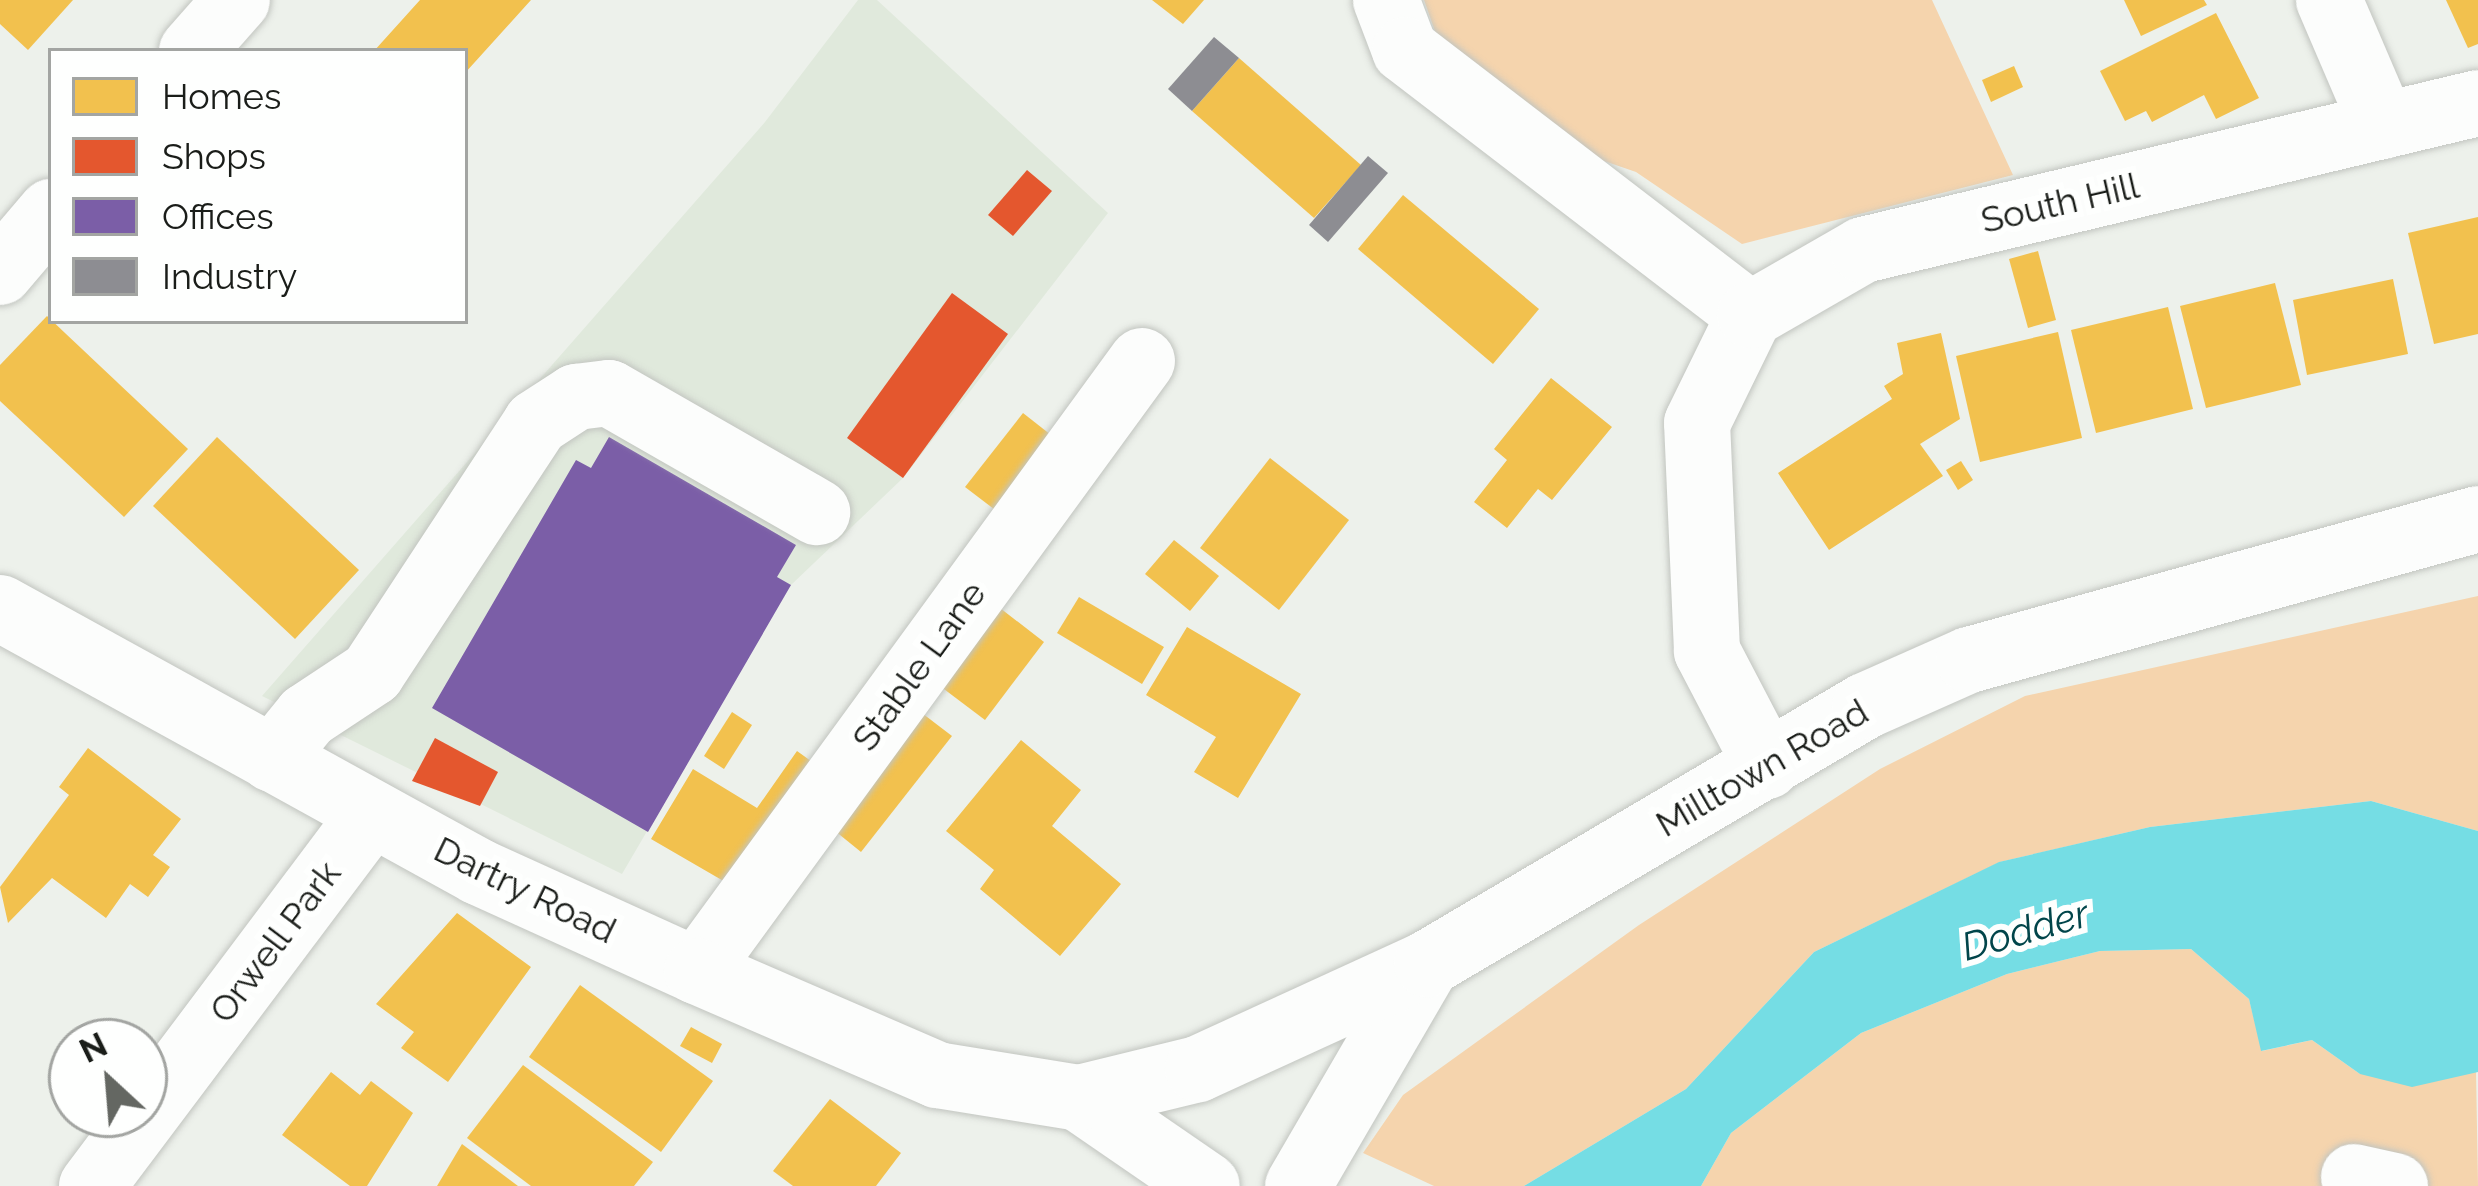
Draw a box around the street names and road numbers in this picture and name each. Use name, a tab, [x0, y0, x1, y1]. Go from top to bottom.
street label: South Hill	[1977, 164, 2143, 242]
street label: Stable Lane	[843, 573, 995, 759]
street label: Milltown Road	[1648, 690, 1876, 846]
street label: Dartry Road	[427, 827, 623, 953]
street label: Orwell Park	[200, 853, 350, 1031]

